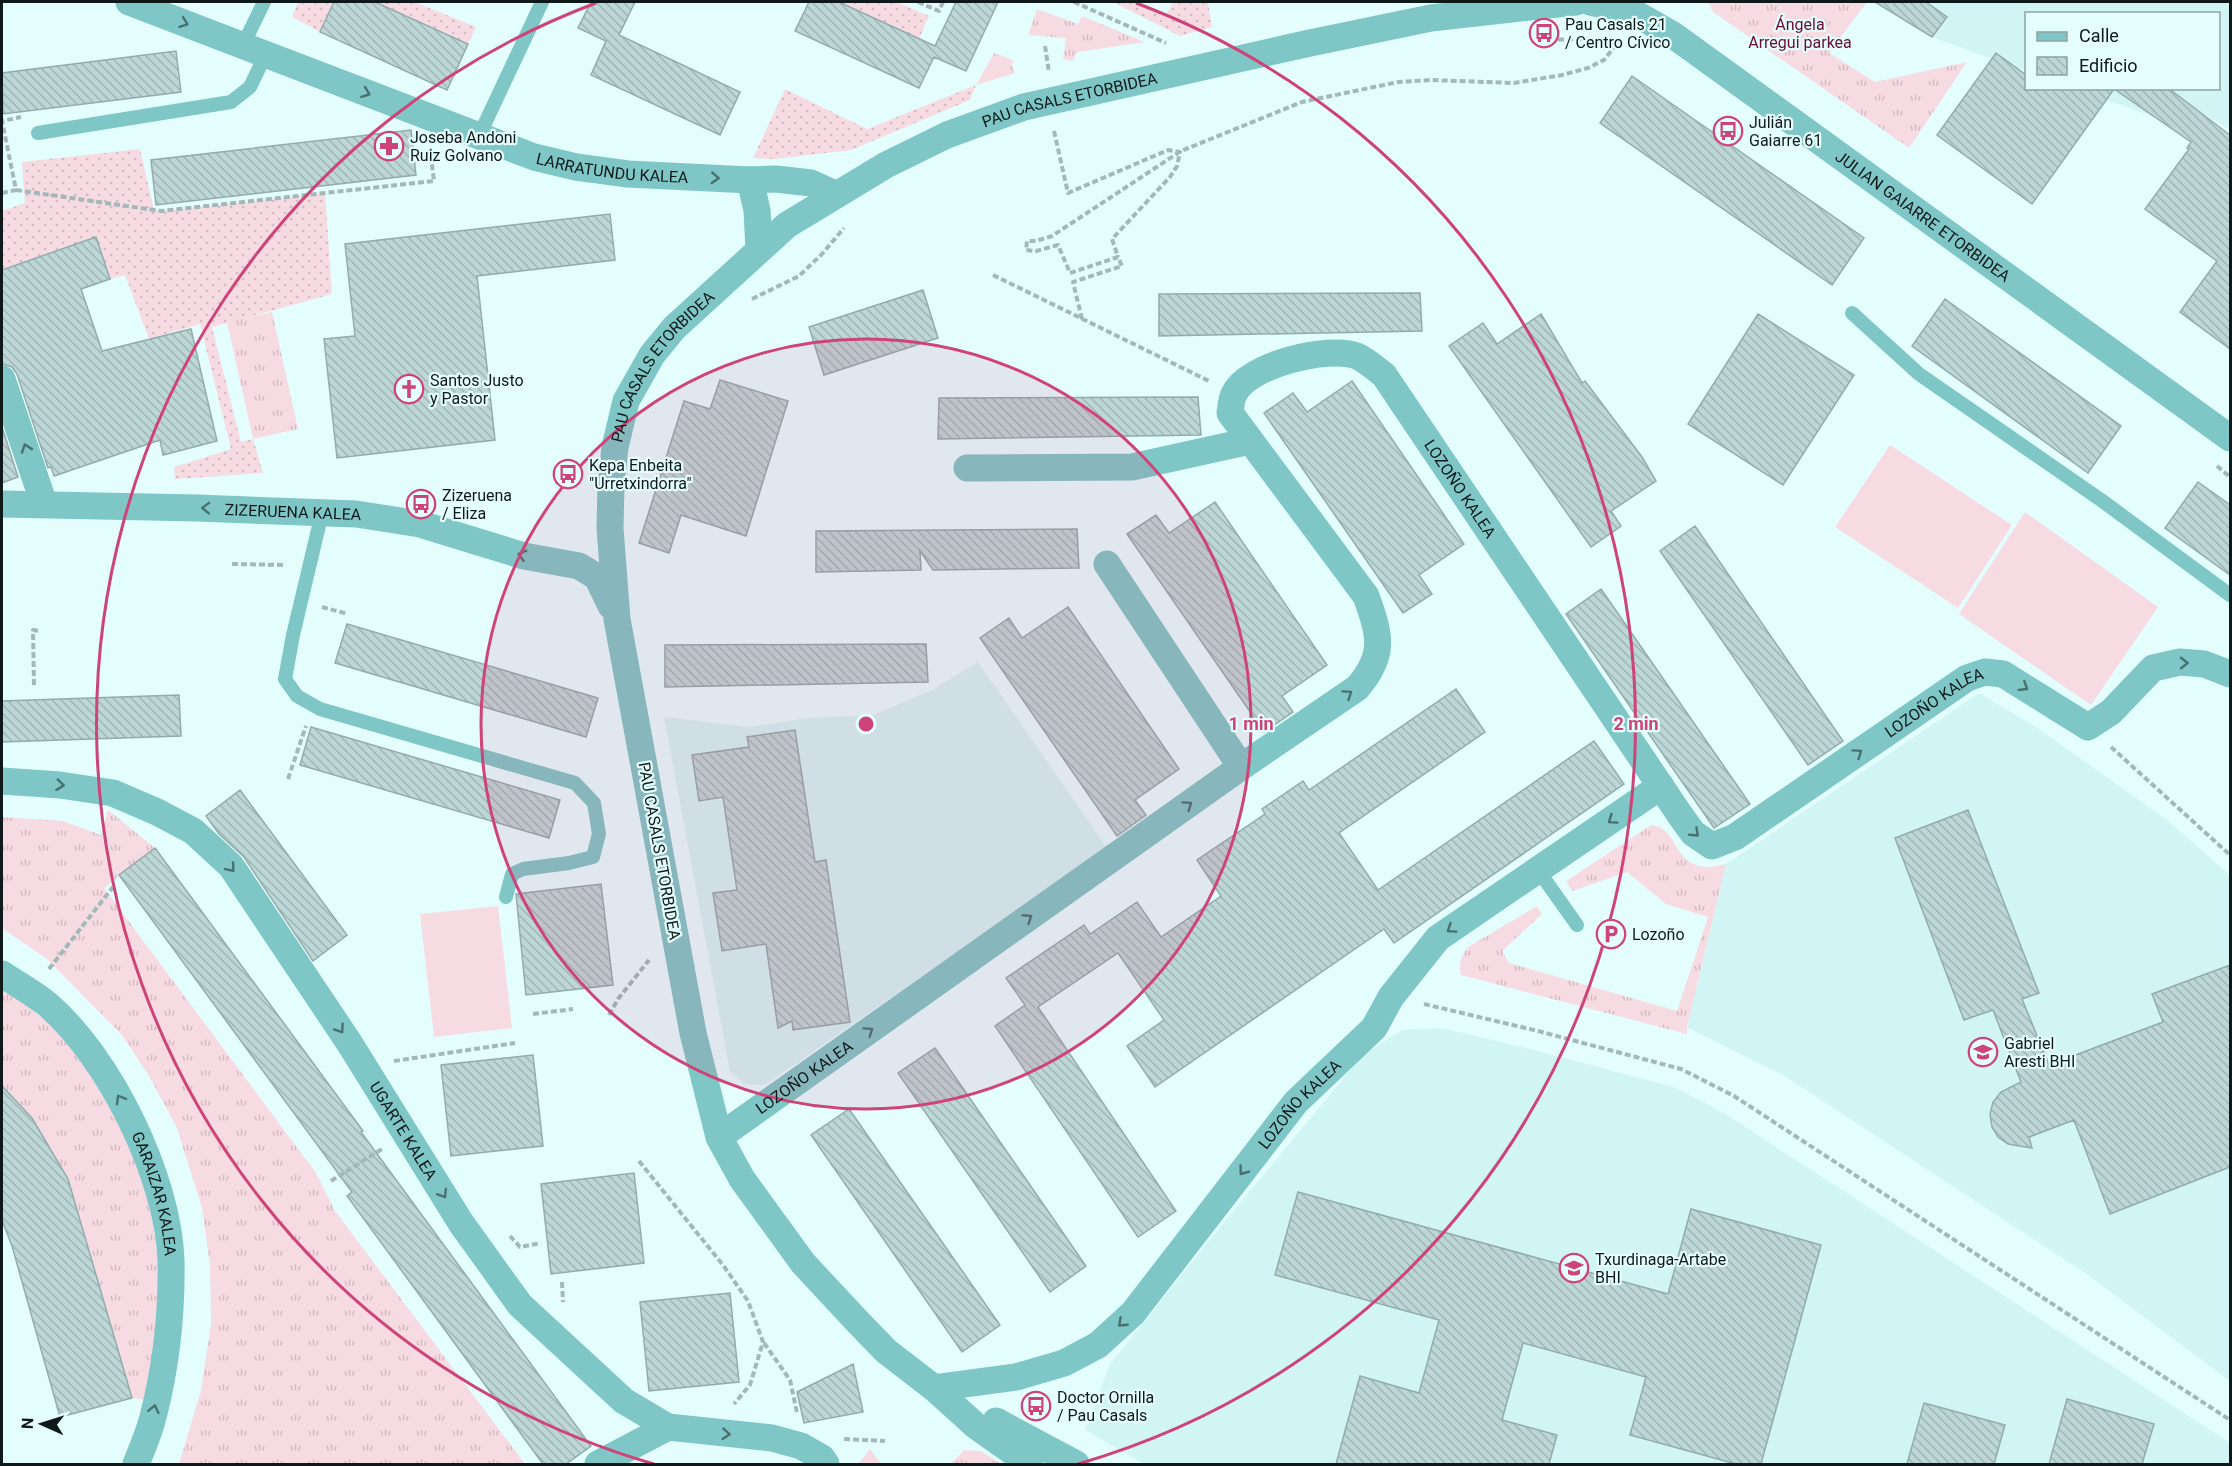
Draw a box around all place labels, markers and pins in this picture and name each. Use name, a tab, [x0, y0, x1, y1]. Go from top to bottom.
place label: Pau Casals 21 / Centro Cívico	[1565, 15, 1670, 52]
bus stop icon: Pau Casals 21 / Centro Cívico	[1528, 17, 1560, 49]
place label: Julián Gaiarre 61	[1749, 113, 1822, 150]
bus stop icon: Julián Gaiarre 61	[1712, 115, 1744, 147]
place label: Joseba Andoni Ruiz Golvano	[410, 128, 517, 165]
pharmacy icon: Joseba Andoni Ruiz Golvano	[373, 130, 405, 162]
place label: Santos Justo y Pastor	[430, 371, 524, 408]
church icon: Santos Justo y Pastor	[393, 373, 425, 405]
place label: Kepa Enbeita "Urretxindorra"	[589, 456, 692, 493]
bus stop icon: Kepa Enbeita "Urretxindorra"	[552, 458, 584, 490]
place label: Zizeruena / Eliza	[442, 486, 512, 523]
bus stop icon: Zizeruena / Eliza	[405, 488, 437, 520]
centre of rings	[856, 714, 876, 734]
parking icon: Lozoño	[1595, 918, 1627, 950]
place label: Lozoño	[1632, 925, 1685, 944]
place label: Gabriel Aresti BHI	[2004, 1034, 2075, 1071]
school or university icon: Gabriel Aresti BHI	[1967, 1036, 1999, 1068]
place label: Txurdinaga-Artabe BHI	[1595, 1250, 1726, 1287]
school or university icon: Txurdinaga-Artabe BHI	[1558, 1252, 1590, 1284]
place label: Doctor Ornilla / Pau Casals	[1057, 1388, 1154, 1425]
bus stop icon: Doctor Ornilla / Pau Casals	[1020, 1390, 1052, 1422]

